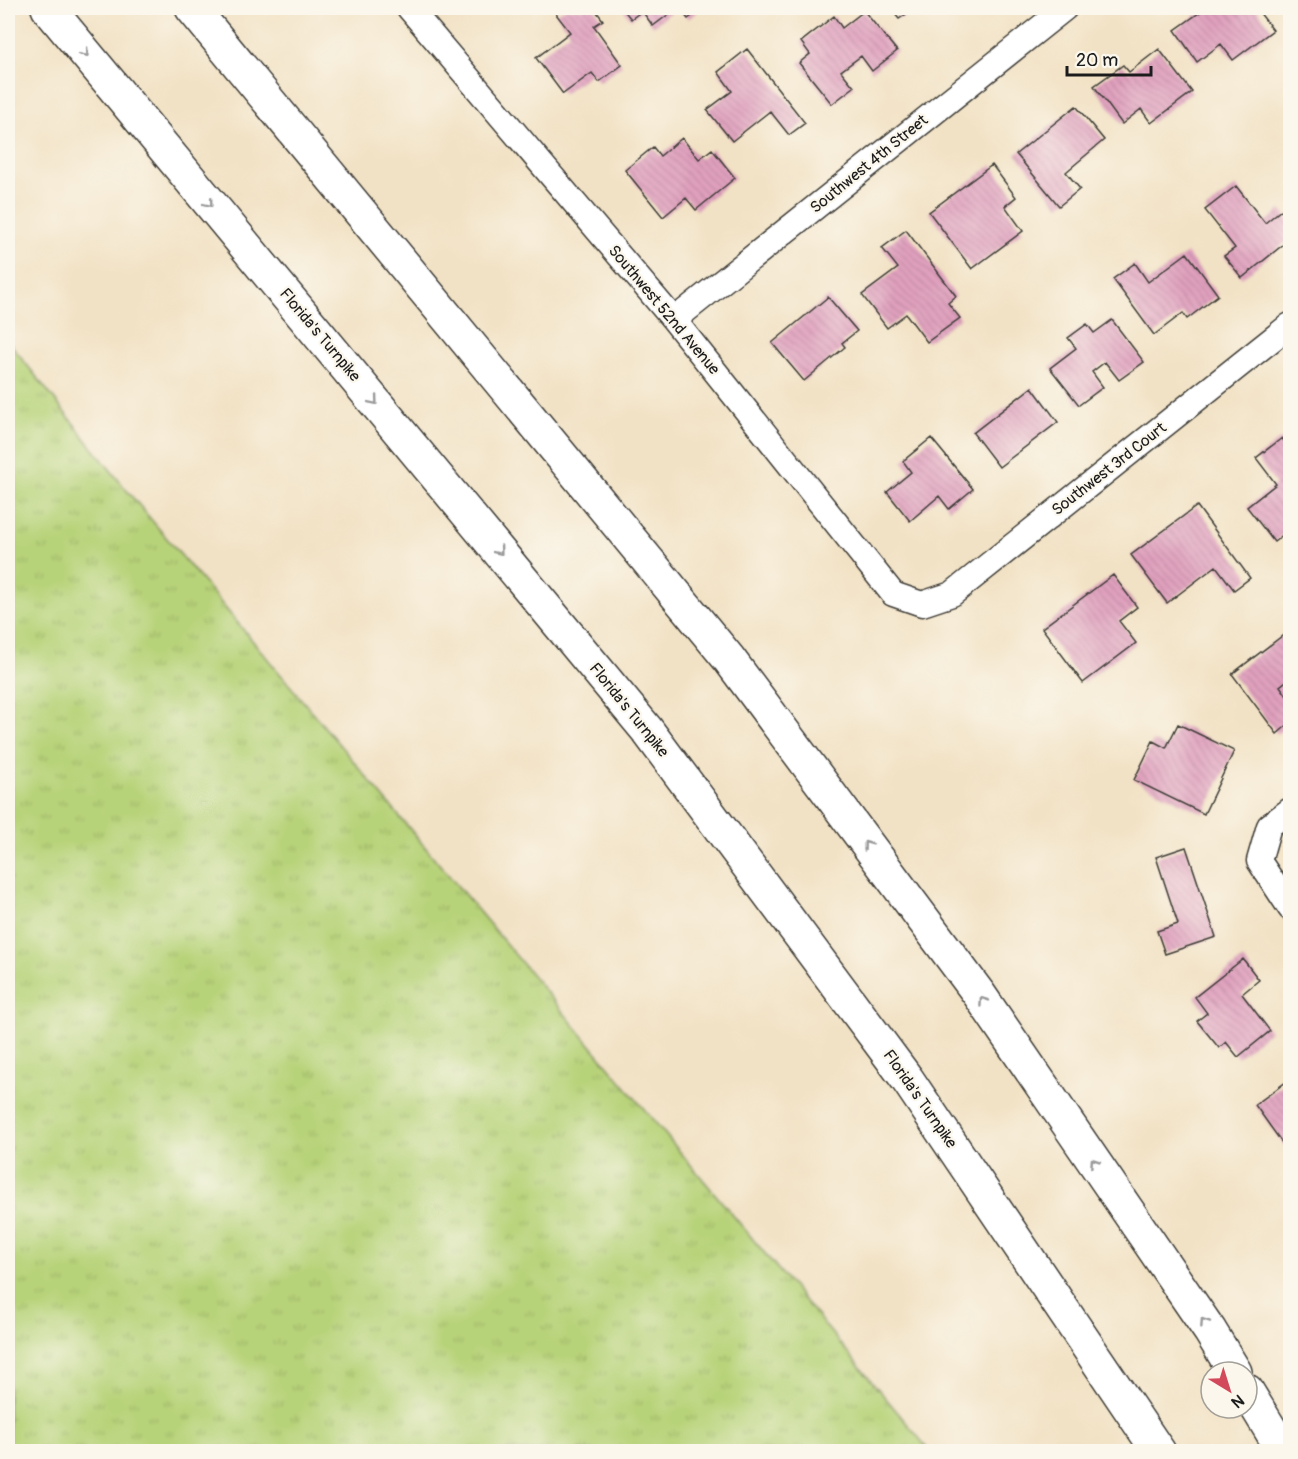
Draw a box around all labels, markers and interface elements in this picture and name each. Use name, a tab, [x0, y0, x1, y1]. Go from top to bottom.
scale bar	[1067, 39, 1151, 77]
one-way arrow	[78, 46, 89, 57]
text: 20 m	[1076, 49, 1118, 72]
street label: Southwest 4th Street	[806, 110, 932, 218]
one-way arrow	[202, 196, 213, 207]
street label: Southwest 52nd Avenue	[604, 241, 724, 379]
street label: Florida's Turnpike	[275, 284, 365, 386]
one-way arrow	[367, 394, 378, 405]
street label: Southwest 3rd Court	[1048, 418, 1171, 520]
one-way arrow	[492, 544, 503, 555]
street label: Florida's Turnpike	[585, 659, 673, 761]
one-way arrow	[863, 840, 874, 851]
one-way arrow	[979, 997, 990, 1008]
street label: Florida's Turnpike	[879, 1046, 961, 1152]
one-way arrow	[1090, 1157, 1101, 1168]
one-way arrow	[1200, 1318, 1211, 1329]
north arrow	[1199, 1360, 1259, 1420]
text: N	[1227, 1390, 1248, 1412]

